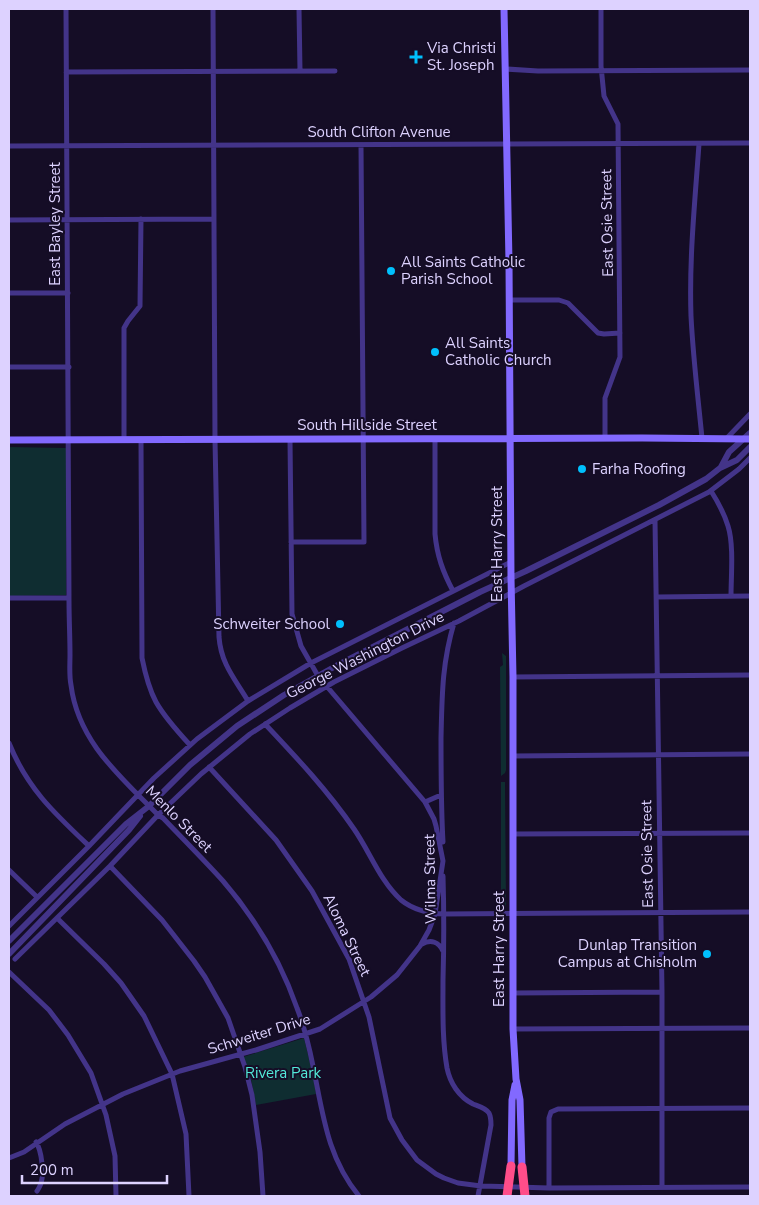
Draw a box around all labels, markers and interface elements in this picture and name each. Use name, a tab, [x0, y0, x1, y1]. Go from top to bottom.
place label: Via Christi St. Joseph	[426, 38, 496, 75]
marker: Via Christi St. Joseph	[409, 50, 423, 64]
street label: South Clifton Avenue	[307, 122, 451, 142]
street label: East Bayley Street	[45, 162, 65, 286]
street label: East Osie Street	[596, 168, 618, 277]
place label: All Saints Catholic Parish School	[401, 252, 525, 289]
marker: All Saints Catholic Parish School	[385, 265, 397, 277]
place label: All Saints Catholic Church	[445, 333, 551, 370]
marker: All Saints Catholic Church	[429, 346, 441, 358]
street label: South Hillside Street	[297, 415, 437, 435]
place label: Farha Roofing	[592, 459, 686, 479]
marker: Farha Roofing	[576, 463, 588, 475]
street label: East Harry Street	[487, 485, 507, 602]
street label: George Washington Drive	[283, 606, 447, 704]
place label: Schweiter School	[213, 614, 331, 634]
marker: Schweiter School	[334, 618, 346, 630]
street label: Menlo Street	[141, 781, 217, 857]
street label: East Osie Street	[636, 799, 658, 908]
street label: Wilma Street	[419, 833, 441, 924]
street label: East Harry Street	[489, 890, 509, 1007]
street label: Aloma Street	[318, 891, 376, 980]
place label: Dunlap Transition Campus at Chisholm	[558, 935, 697, 972]
marker: Dunlap Transition Campus at Chisholm	[701, 948, 713, 960]
street label: Schweiter Drive	[205, 1009, 313, 1059]
park label: Rivera Park	[245, 1063, 322, 1083]
scale bar	[22, 1152, 168, 1184]
text: 200 m	[30, 1160, 74, 1180]

